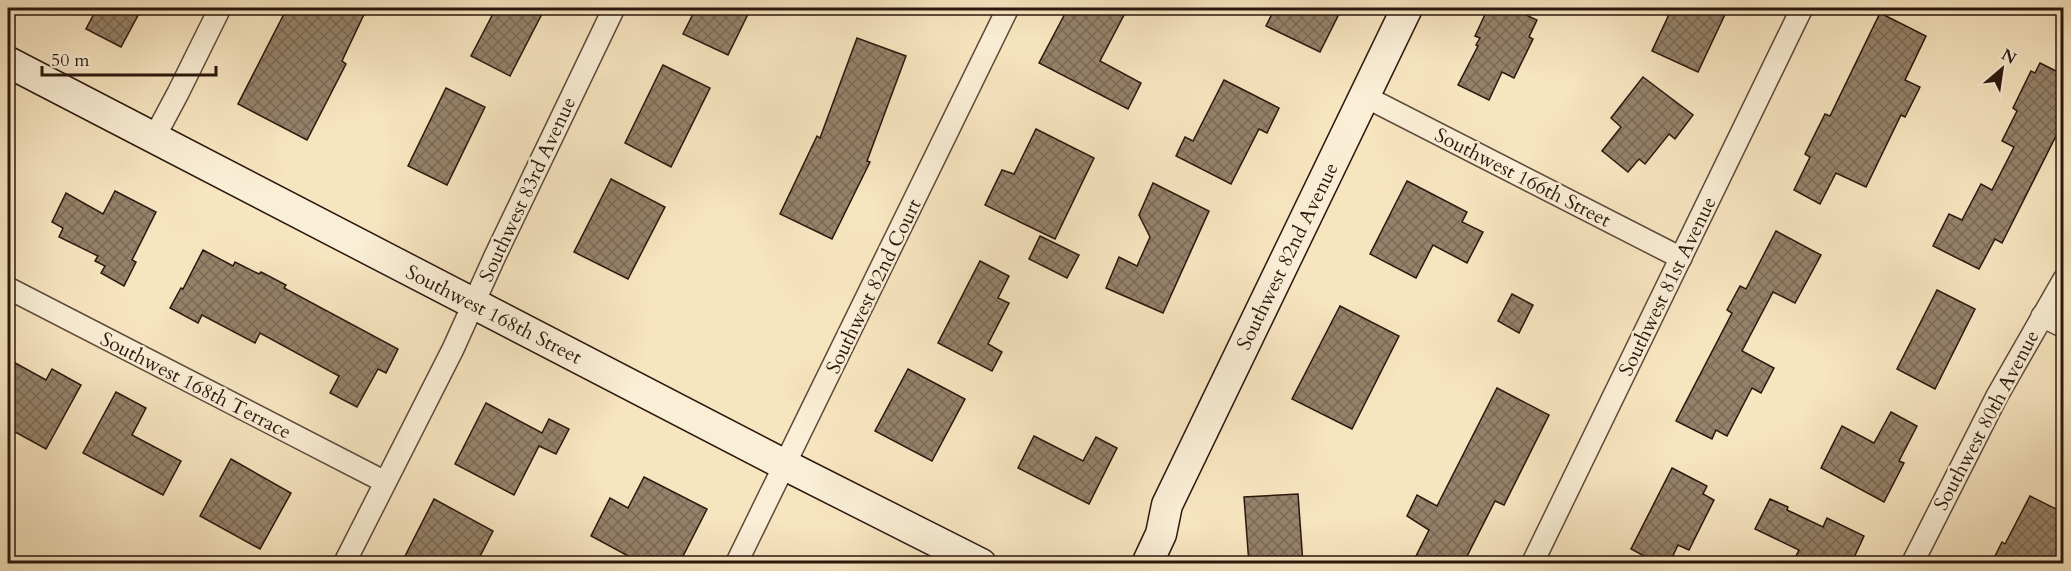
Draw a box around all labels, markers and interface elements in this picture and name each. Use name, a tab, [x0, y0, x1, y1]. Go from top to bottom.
scale bar	[42, 39, 216, 77]
north arrow	[1972, 39, 2032, 99]
text: N	[1997, 44, 2020, 70]
text: 50 m	[51, 48, 90, 73]
street label: Southwest 83rd Avenue	[473, 92, 582, 286]
street label: Southwest 166th Street	[1430, 121, 1616, 234]
street label: Southwest 82nd Avenue	[1230, 158, 1345, 354]
street label: Southwest 81st Avenue	[1612, 192, 1723, 380]
street label: Southwest 82nd Court	[819, 194, 928, 378]
street label: Southwest 168th Street	[401, 258, 587, 371]
street label: Southwest 168th Terrace	[96, 325, 296, 445]
street label: Southwest 80th Avenue	[1927, 325, 2045, 515]

